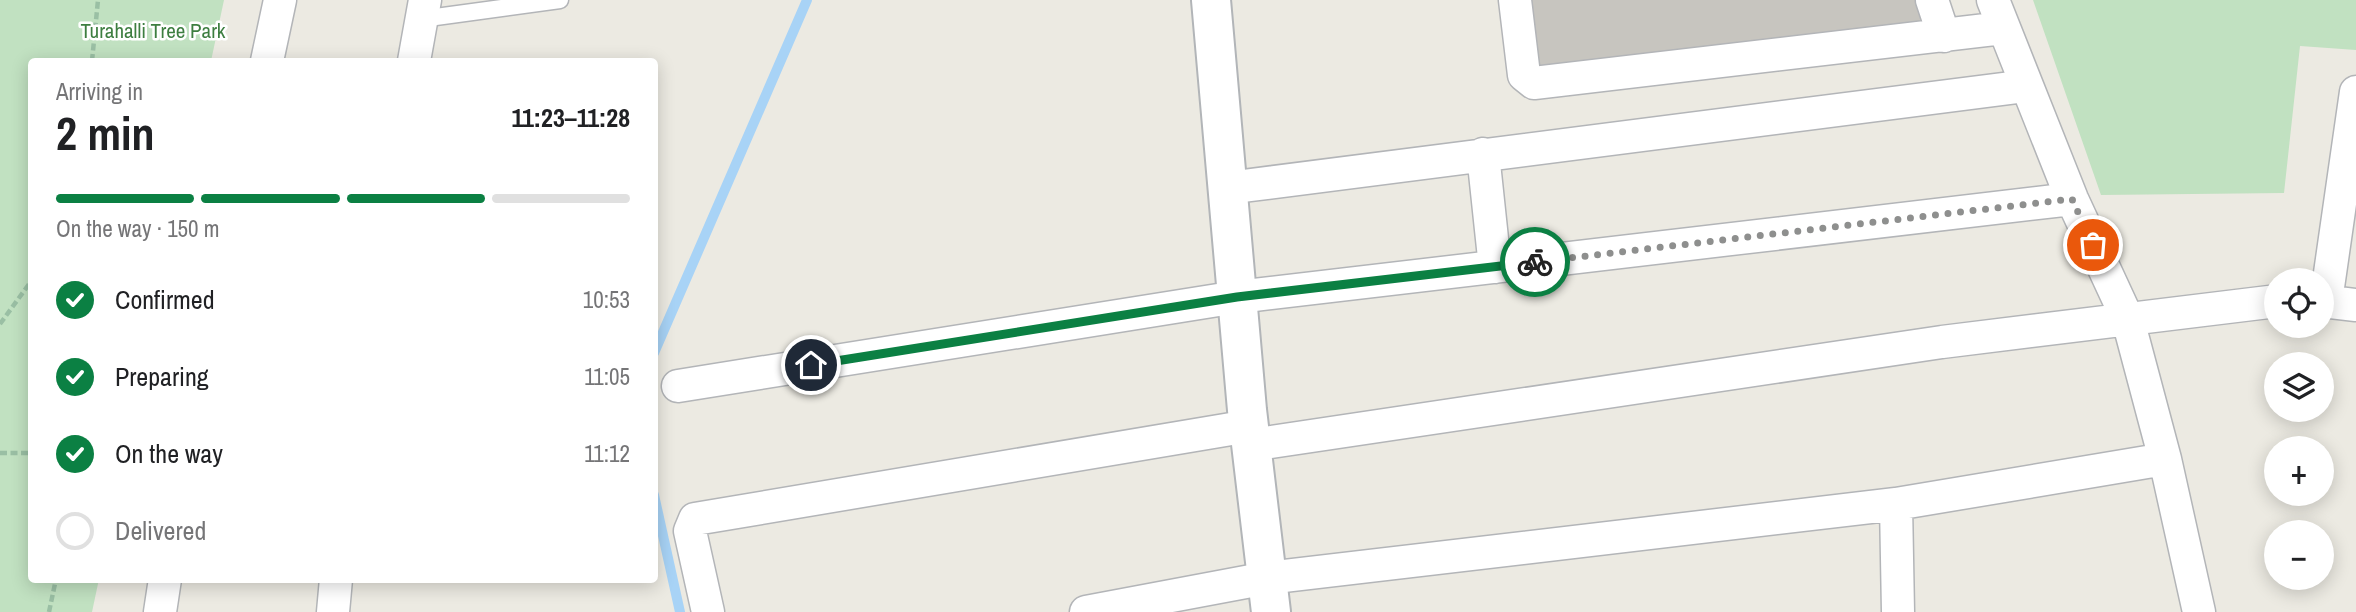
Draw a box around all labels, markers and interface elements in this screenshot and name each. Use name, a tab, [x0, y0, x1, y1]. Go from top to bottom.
park label: Turahalli Tree Park	[81, 16, 226, 45]
text: Arriving in	[56, 76, 143, 107]
text: 11:23–11:28	[511, 100, 630, 135]
text: 2 min	[56, 102, 155, 164]
text: On the way · 150 m	[56, 213, 220, 244]
pin	[2063, 215, 2123, 275]
icon: bag	[2074, 226, 2112, 264]
courier	[1500, 227, 1570, 297]
icon: bike	[1516, 243, 1554, 281]
map controls	[2264, 268, 2334, 590]
button: locate	[2264, 268, 2334, 338]
icon: check	[56, 281, 94, 319]
text: Confirmed	[115, 282, 215, 317]
text: 10:53	[583, 284, 630, 315]
pin	[781, 335, 841, 395]
icon: home	[792, 346, 830, 384]
button: layers	[2264, 352, 2334, 422]
icon: check	[56, 358, 94, 396]
text: Preparing	[115, 359, 209, 394]
text: 11:05	[584, 361, 630, 392]
icon: check	[56, 435, 94, 473]
text: On the way	[115, 436, 223, 471]
button: +	[2264, 436, 2334, 506]
text: 11:12	[584, 438, 630, 469]
text: Delivered	[115, 513, 206, 548]
button: −	[2264, 520, 2334, 590]

